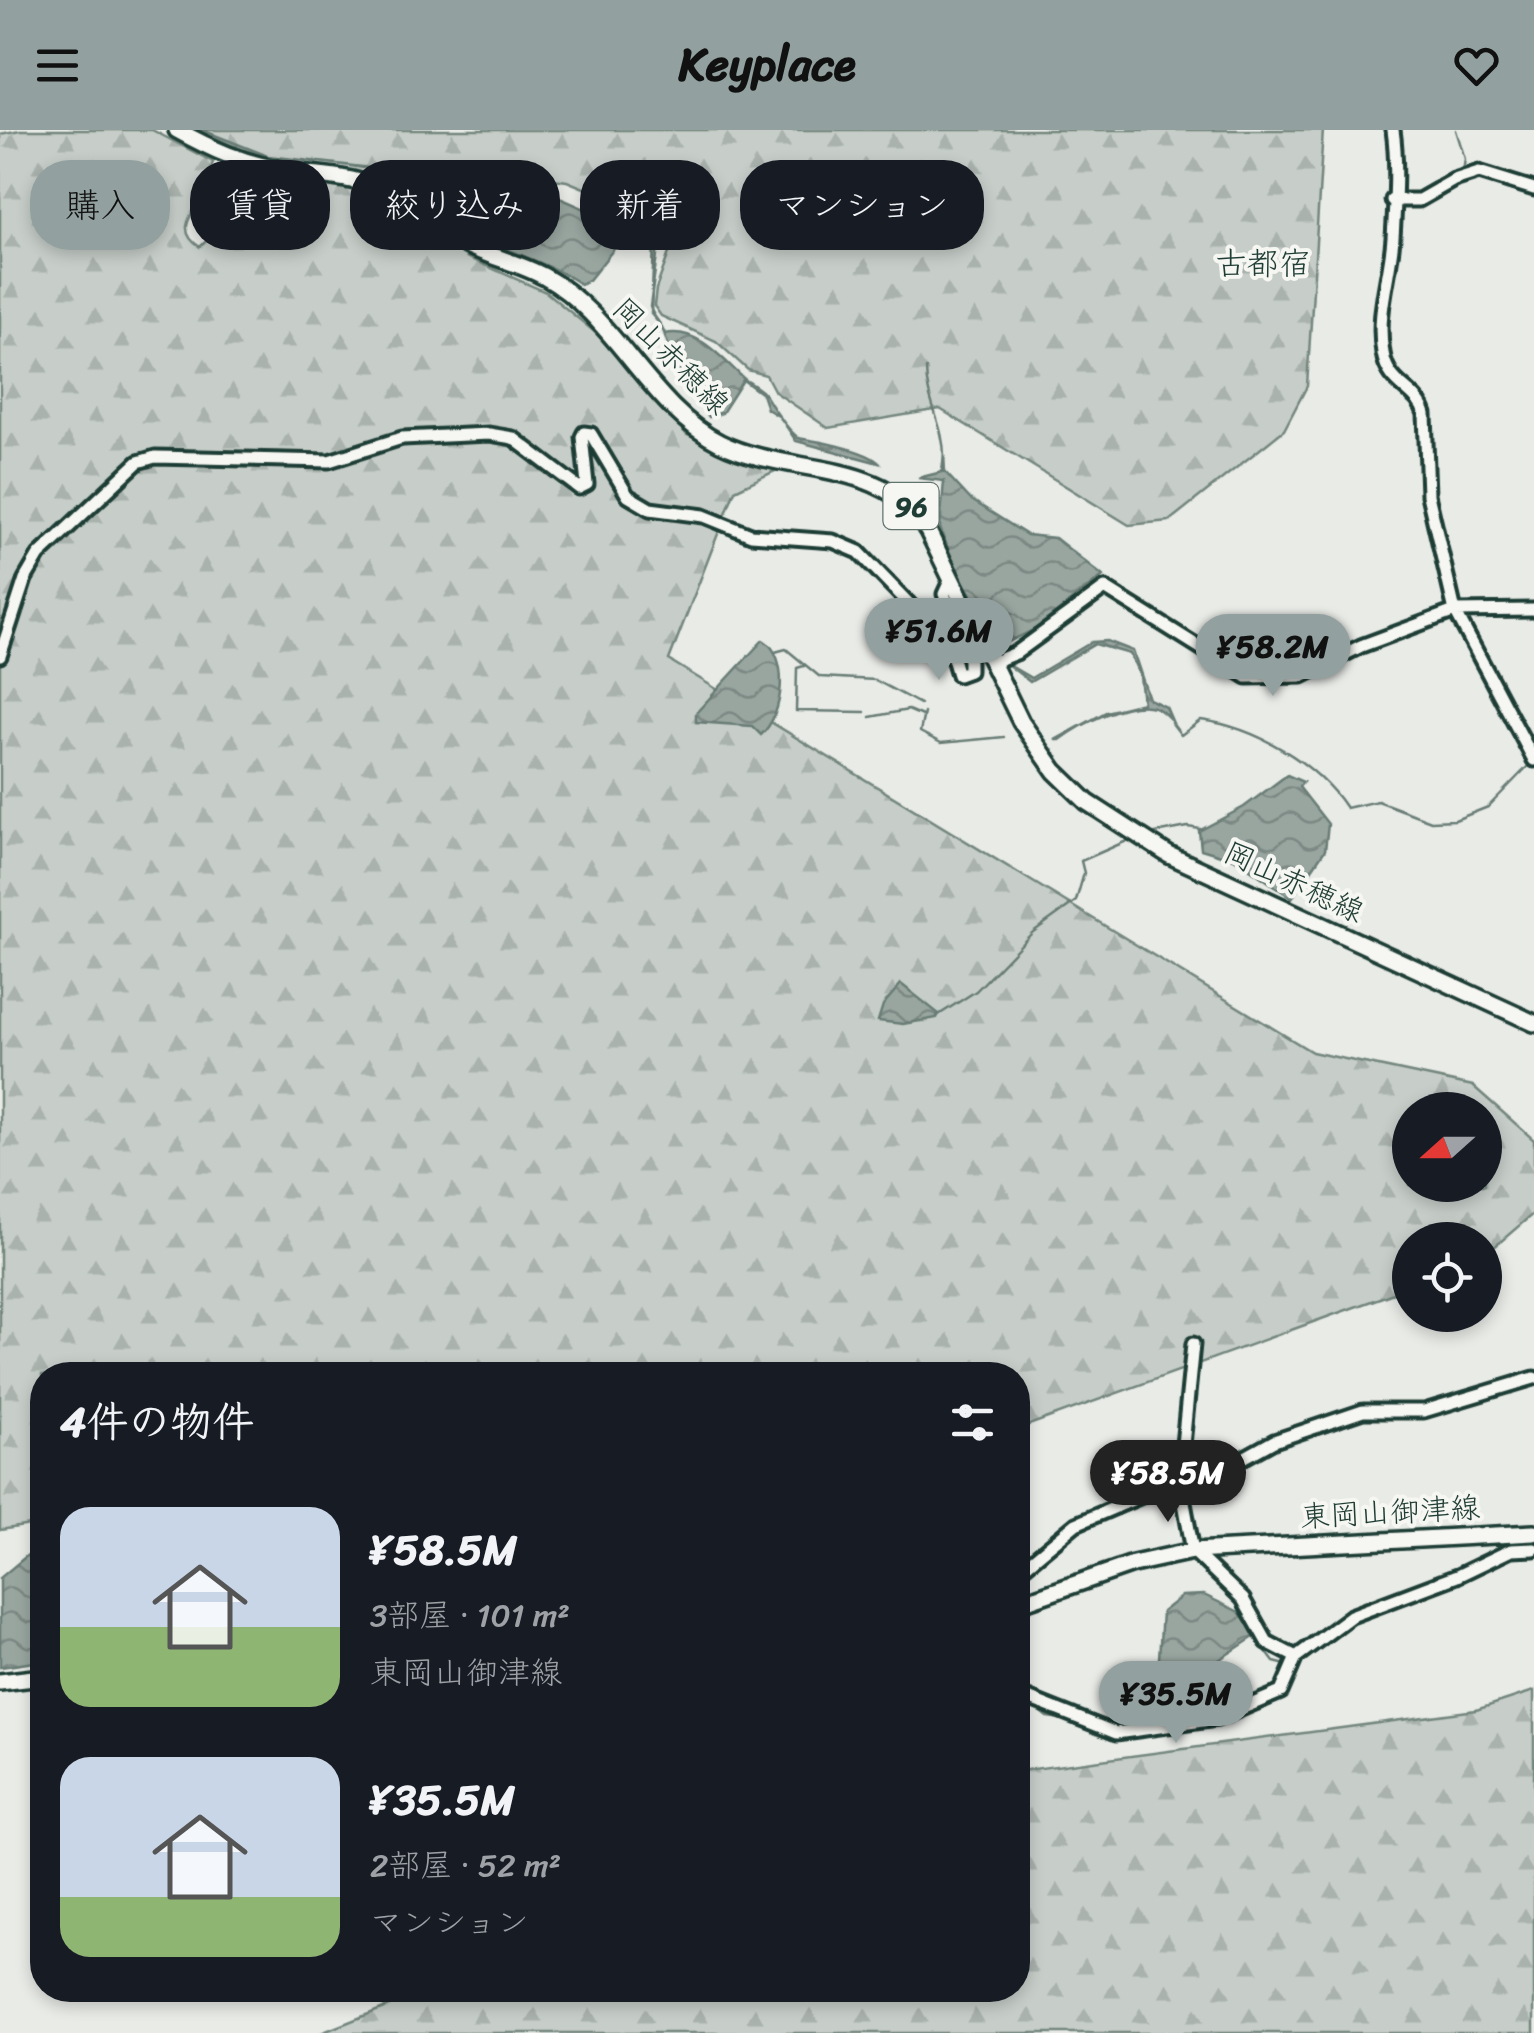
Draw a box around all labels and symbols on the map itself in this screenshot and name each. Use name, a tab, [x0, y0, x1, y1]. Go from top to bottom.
district label: 古都宿	[1215, 235, 1311, 292]
street label: 岡山赤穂線	[599, 284, 743, 428]
road number: 96	[884, 483, 938, 529]
pin: ¥51.6M	[858, 598, 1020, 683]
pin: ¥58.2M	[1192, 614, 1354, 699]
street label: 岡山赤穂線	[1215, 826, 1373, 938]
north arrow	[1392, 1092, 1502, 1202]
pin: ¥58.5M	[1087, 1440, 1249, 1525]
street label: 東岡山御津線	[1299, 1480, 1481, 1544]
pin: ¥35.5M	[1095, 1661, 1257, 1746]

